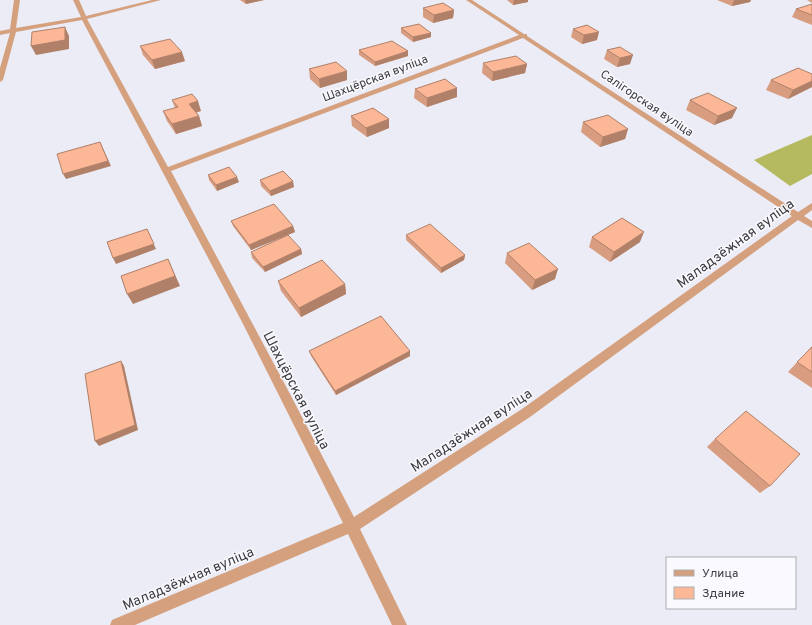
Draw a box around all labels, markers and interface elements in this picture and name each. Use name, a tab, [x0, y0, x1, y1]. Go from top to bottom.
street label: Шахцёрская вуліца	[320, 51, 430, 106]
street label: Салігорская вуліца	[597, 67, 696, 141]
street label: Маладзёжная вуліца	[674, 196, 798, 293]
street label: Шахцёрская вуліца	[259, 329, 333, 453]
street label: Маладзёжная вуліца	[408, 386, 536, 477]
street label: Маладзёжная вуліца	[120, 544, 257, 615]
legend	[666, 557, 796, 609]
text: Улица	[702, 566, 738, 582]
text: Здание	[702, 586, 745, 602]

